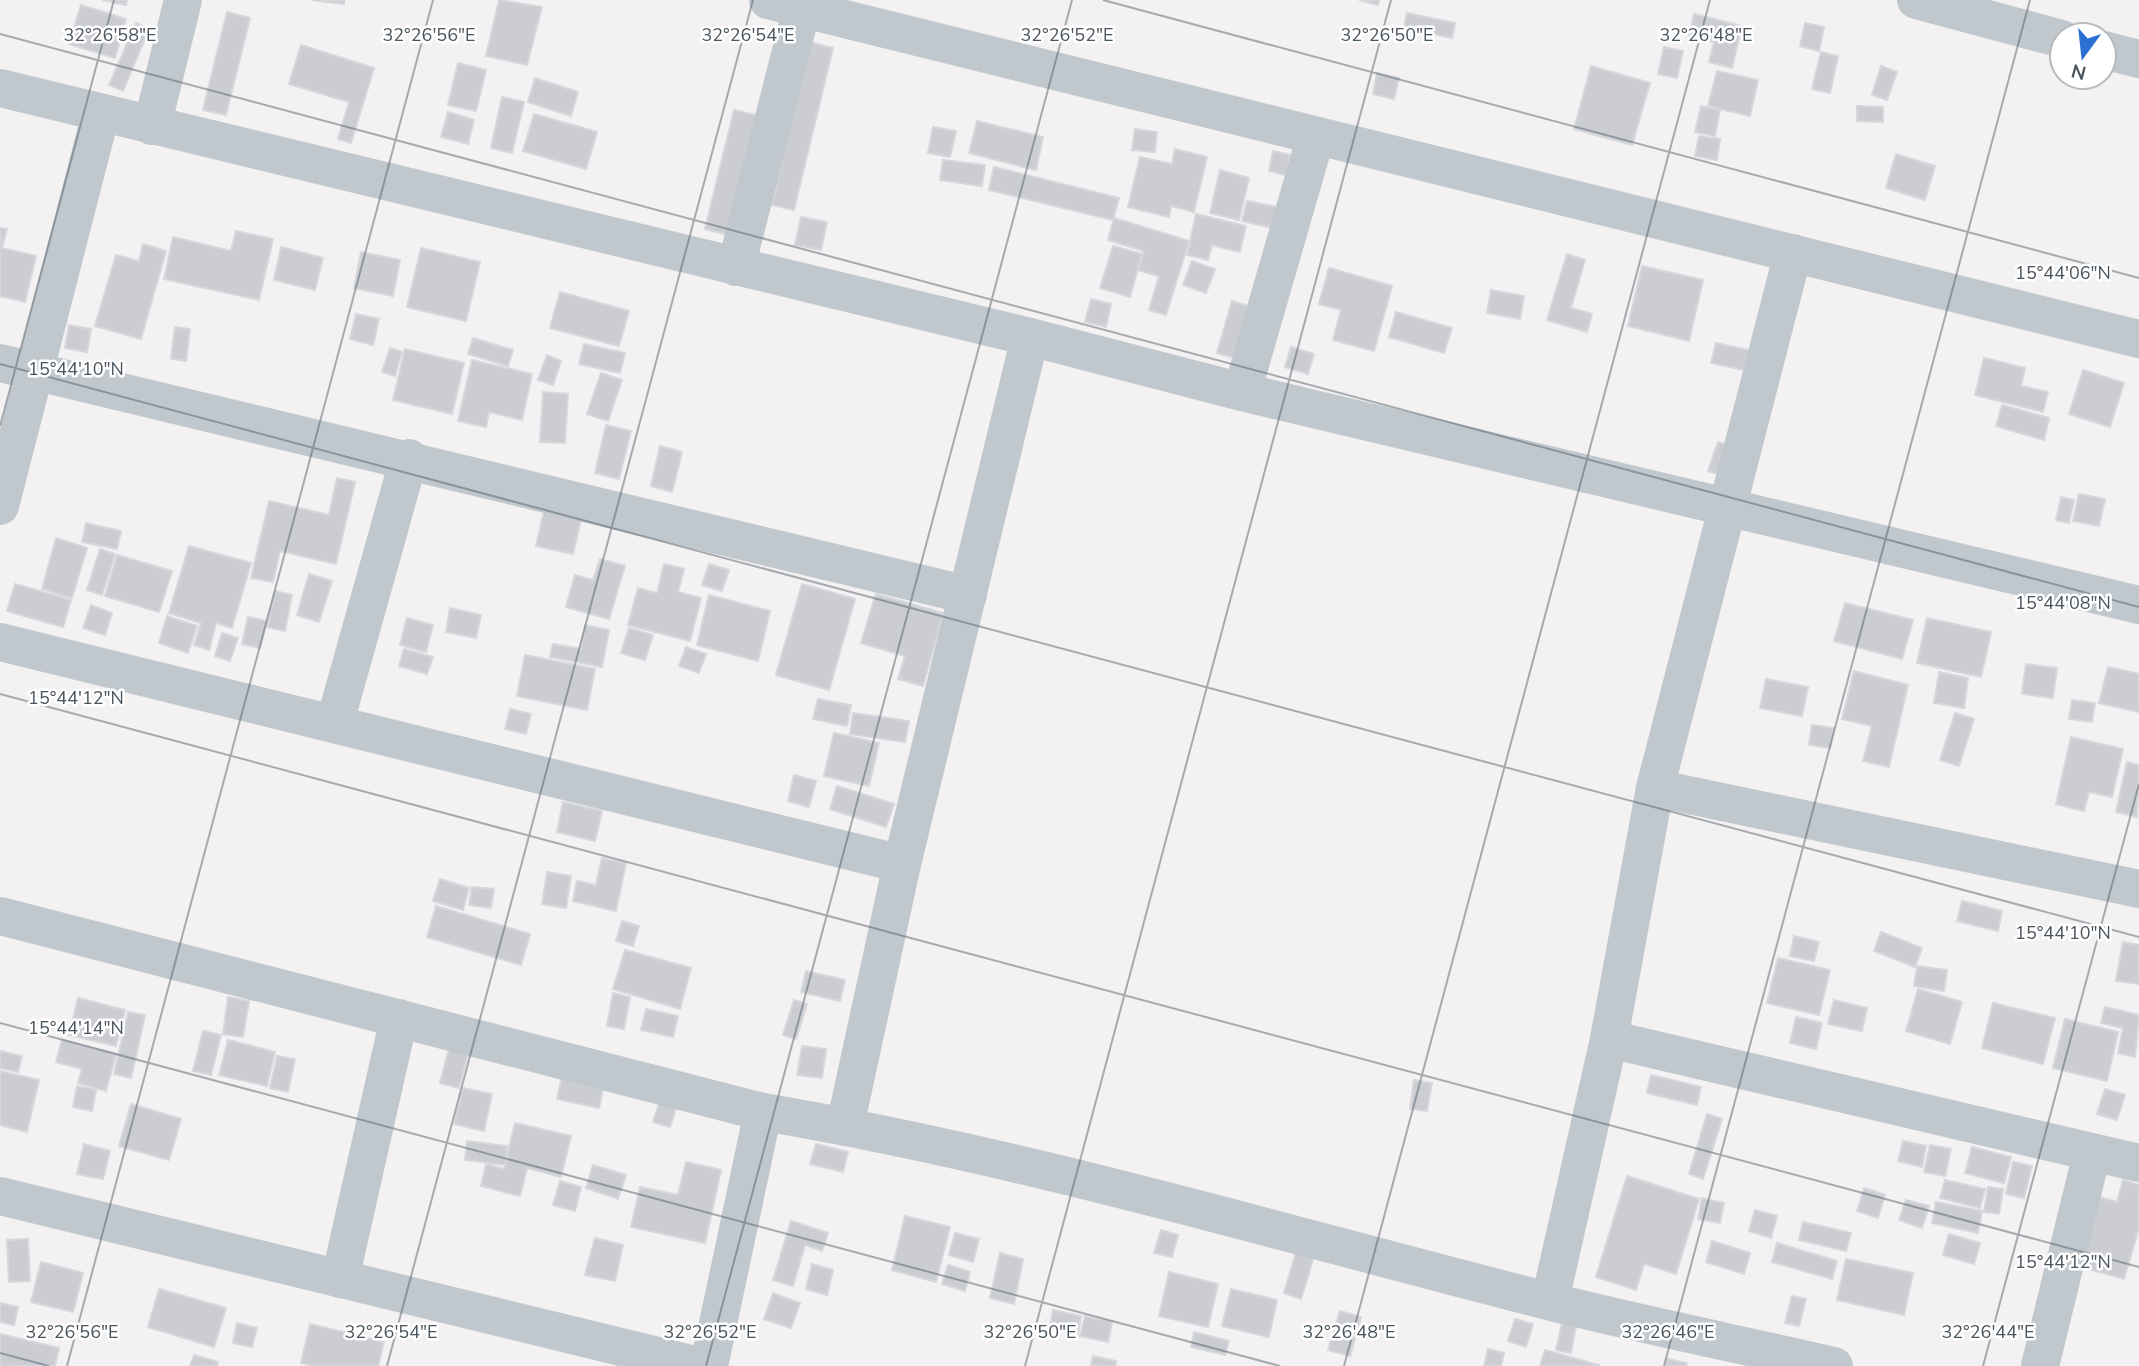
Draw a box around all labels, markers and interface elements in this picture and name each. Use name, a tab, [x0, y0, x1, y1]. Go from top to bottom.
north arrow	[2048, 21, 2118, 91]
text: 32°26'58"E	[64, 23, 157, 47]
text: 32°26'56"E	[383, 23, 476, 47]
text: 32°26'54"E	[702, 23, 795, 47]
text: 32°26'52"E	[1021, 23, 1114, 47]
text: 32°26'50"E	[1341, 23, 1434, 47]
text: 32°26'48"E	[1660, 23, 1753, 47]
text: N	[2069, 57, 2089, 86]
text: 15°44'06"N	[2015, 261, 2111, 285]
text: 15°44'10"N	[28, 357, 124, 381]
text: 15°44'08"N	[2015, 591, 2111, 615]
text: 15°44'12"N	[28, 686, 124, 710]
text: 15°44'10"N	[2015, 921, 2111, 945]
text: 15°44'14"N	[28, 1016, 124, 1040]
text: 15°44'12"N	[2015, 1250, 2111, 1274]
text: 32°26'56"E	[26, 1320, 119, 1344]
text: 32°26'54"E	[345, 1320, 438, 1344]
text: 32°26'52"E	[664, 1320, 757, 1344]
text: 32°26'50"E	[984, 1320, 1077, 1344]
text: 32°26'48"E	[1303, 1320, 1396, 1344]
text: 32°26'46"E	[1622, 1320, 1715, 1344]
text: 32°26'44"E	[1942, 1320, 2035, 1344]

